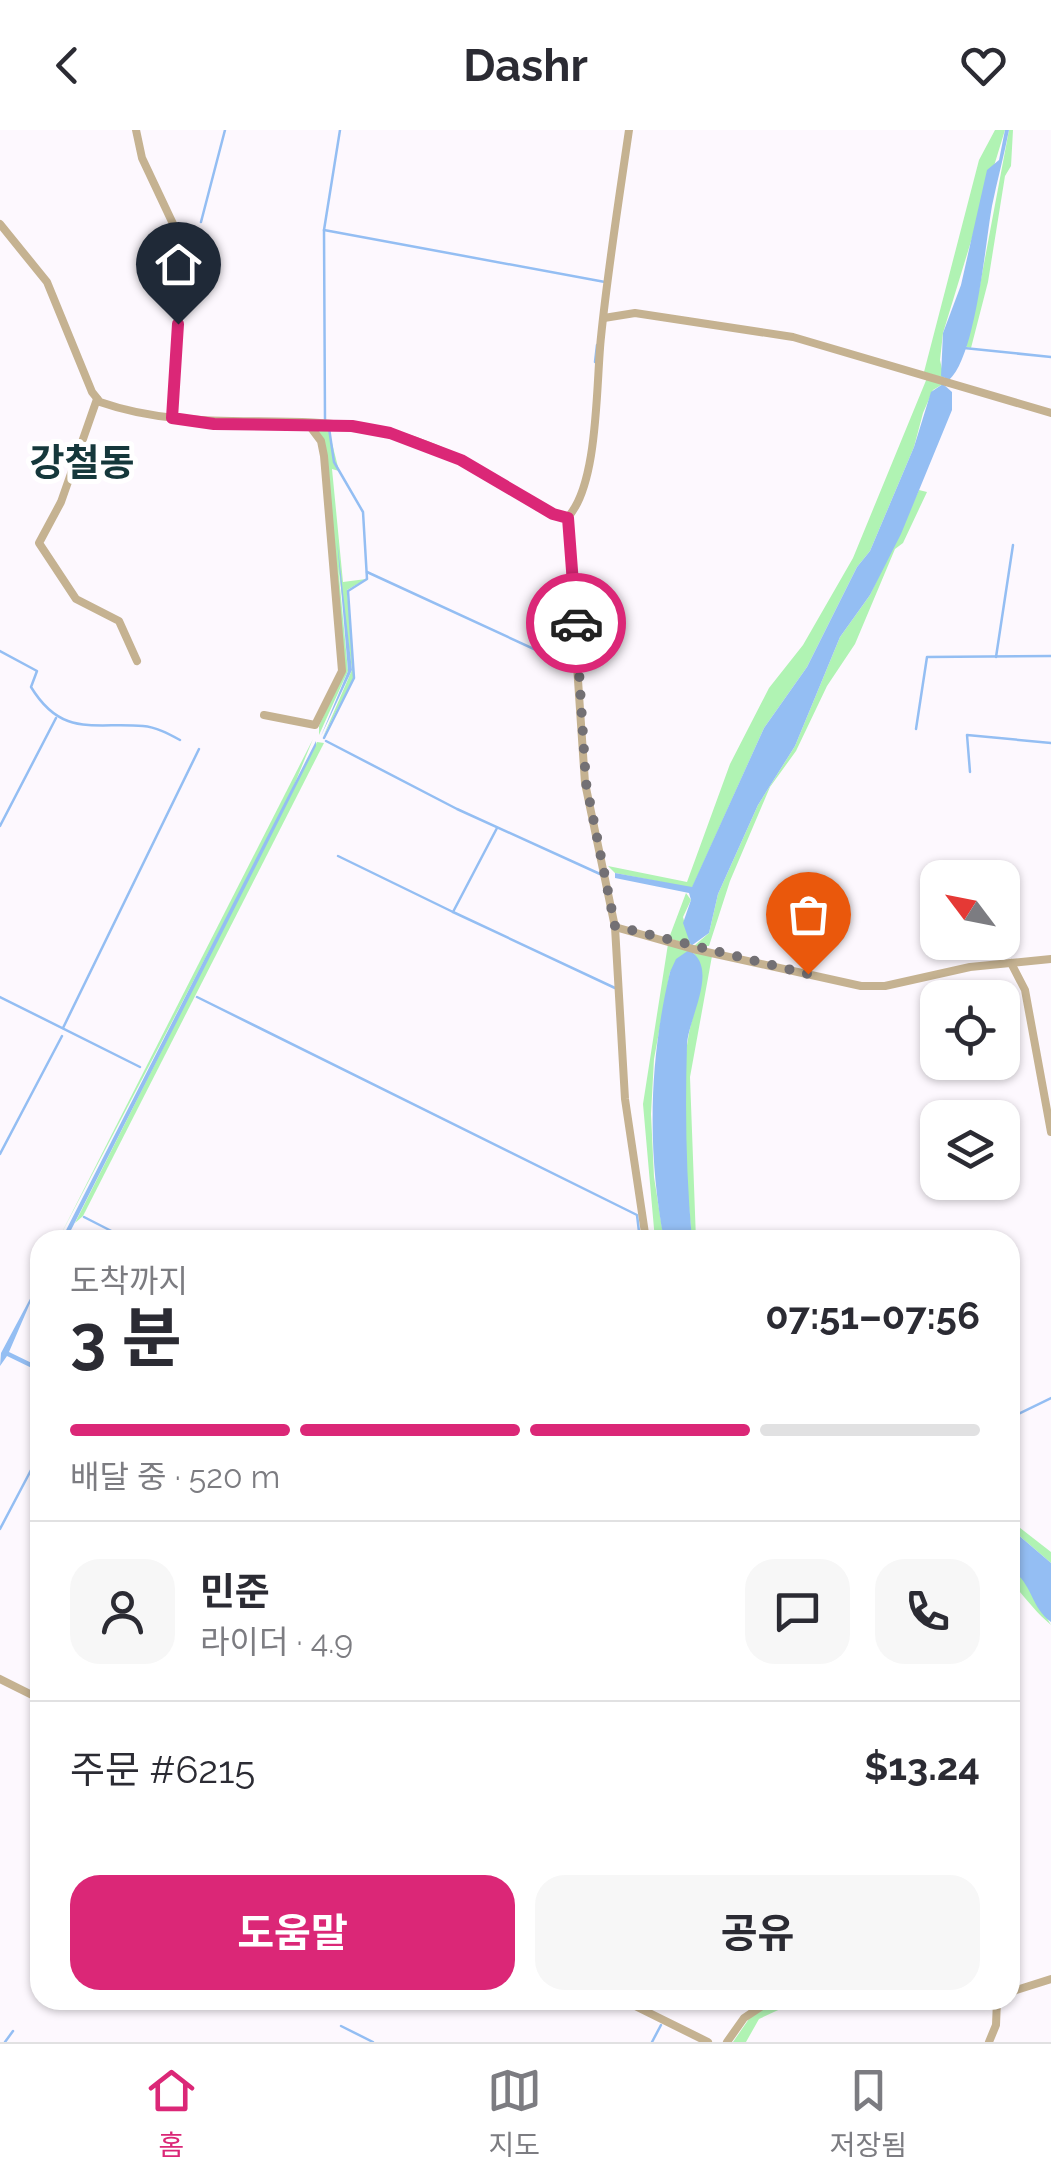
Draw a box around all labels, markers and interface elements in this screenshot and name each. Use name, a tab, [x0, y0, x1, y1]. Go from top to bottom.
icon: back	[40, 38, 95, 93]
icon: heart	[956, 38, 1011, 93]
text: Dashr	[463, 39, 588, 92]
pin	[136, 222, 221, 325]
icon: home	[151, 237, 206, 292]
district label: 강철동	[30, 440, 134, 485]
courier	[526, 573, 626, 673]
icon: car	[549, 596, 604, 651]
north arrow	[920, 860, 1020, 960]
map controls	[920, 860, 1020, 1200]
pin	[766, 872, 851, 975]
icon: bag	[781, 887, 836, 942]
button: locate	[920, 980, 1020, 1080]
button: layers	[920, 1100, 1020, 1200]
text: 도착까지	[70, 1262, 188, 1299]
text: 07:51–07:56	[765, 1293, 980, 1338]
text: 3 분	[70, 1300, 182, 1376]
text: 배달 중 · 520 m	[70, 1458, 280, 1495]
button: person	[70, 1559, 175, 1664]
button: chat	[745, 1559, 850, 1664]
button: phone	[875, 1559, 980, 1664]
text: 민준	[200, 1569, 270, 1614]
text: 라이더 · 4.9	[200, 1623, 353, 1660]
text: $13.24	[864, 1744, 980, 1789]
text: 주문 #6215	[70, 1747, 255, 1792]
button: 도움말	[70, 1875, 515, 1990]
button: 공유	[535, 1875, 980, 1990]
tab: 홈	[144, 2063, 199, 2163]
tab: 지도	[487, 2063, 542, 2163]
tab: 저장됨	[830, 2063, 907, 2163]

